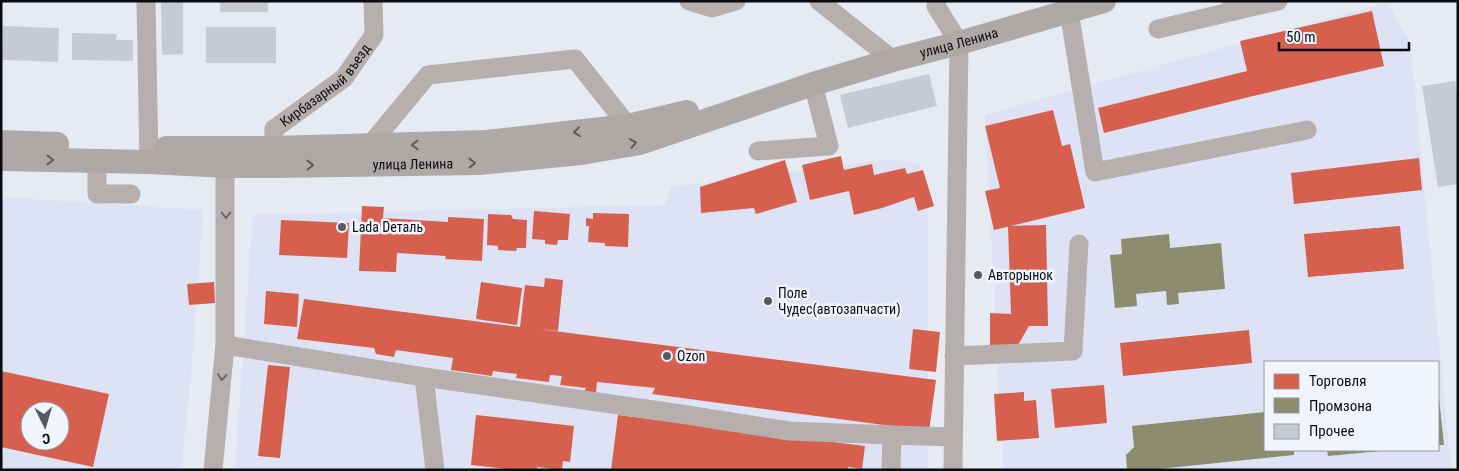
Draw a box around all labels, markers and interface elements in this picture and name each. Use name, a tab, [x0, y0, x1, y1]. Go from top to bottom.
scale bar	[1279, 20, 1409, 52]
street label: улица Ленина	[918, 24, 1000, 61]
text: 50 m	[1286, 28, 1316, 46]
street label: Кирбазарный въезд	[277, 40, 374, 130]
one-way arrow	[573, 126, 581, 137]
one-way arrow	[411, 139, 419, 150]
one-way arrow	[629, 139, 638, 149]
one-way arrow	[46, 155, 54, 165]
street label: улица Ленина	[373, 155, 453, 173]
one-way arrow	[468, 158, 476, 168]
one-way arrow	[306, 160, 314, 170]
one-way arrow	[221, 211, 231, 219]
place label: Lada Dеталь	[352, 219, 423, 235]
marker: Lada Dеталь	[336, 221, 348, 233]
place label: Авторынок	[988, 267, 1053, 283]
marker: Авторынок	[972, 269, 984, 281]
place label: Поле Чудес(автозапчасти)	[778, 285, 901, 318]
marker: Поле Чудес(автозапчасти)	[762, 295, 774, 307]
place label: Ozon	[677, 348, 705, 364]
marker: Ozon	[661, 350, 673, 362]
legend	[1264, 361, 1439, 451]
text: Торговля	[1309, 372, 1366, 390]
one-way arrow	[217, 373, 228, 381]
text: Промзона	[1309, 397, 1372, 415]
north arrow	[20, 401, 70, 451]
text: Прочее	[1309, 422, 1355, 440]
text: С	[41, 431, 51, 447]

